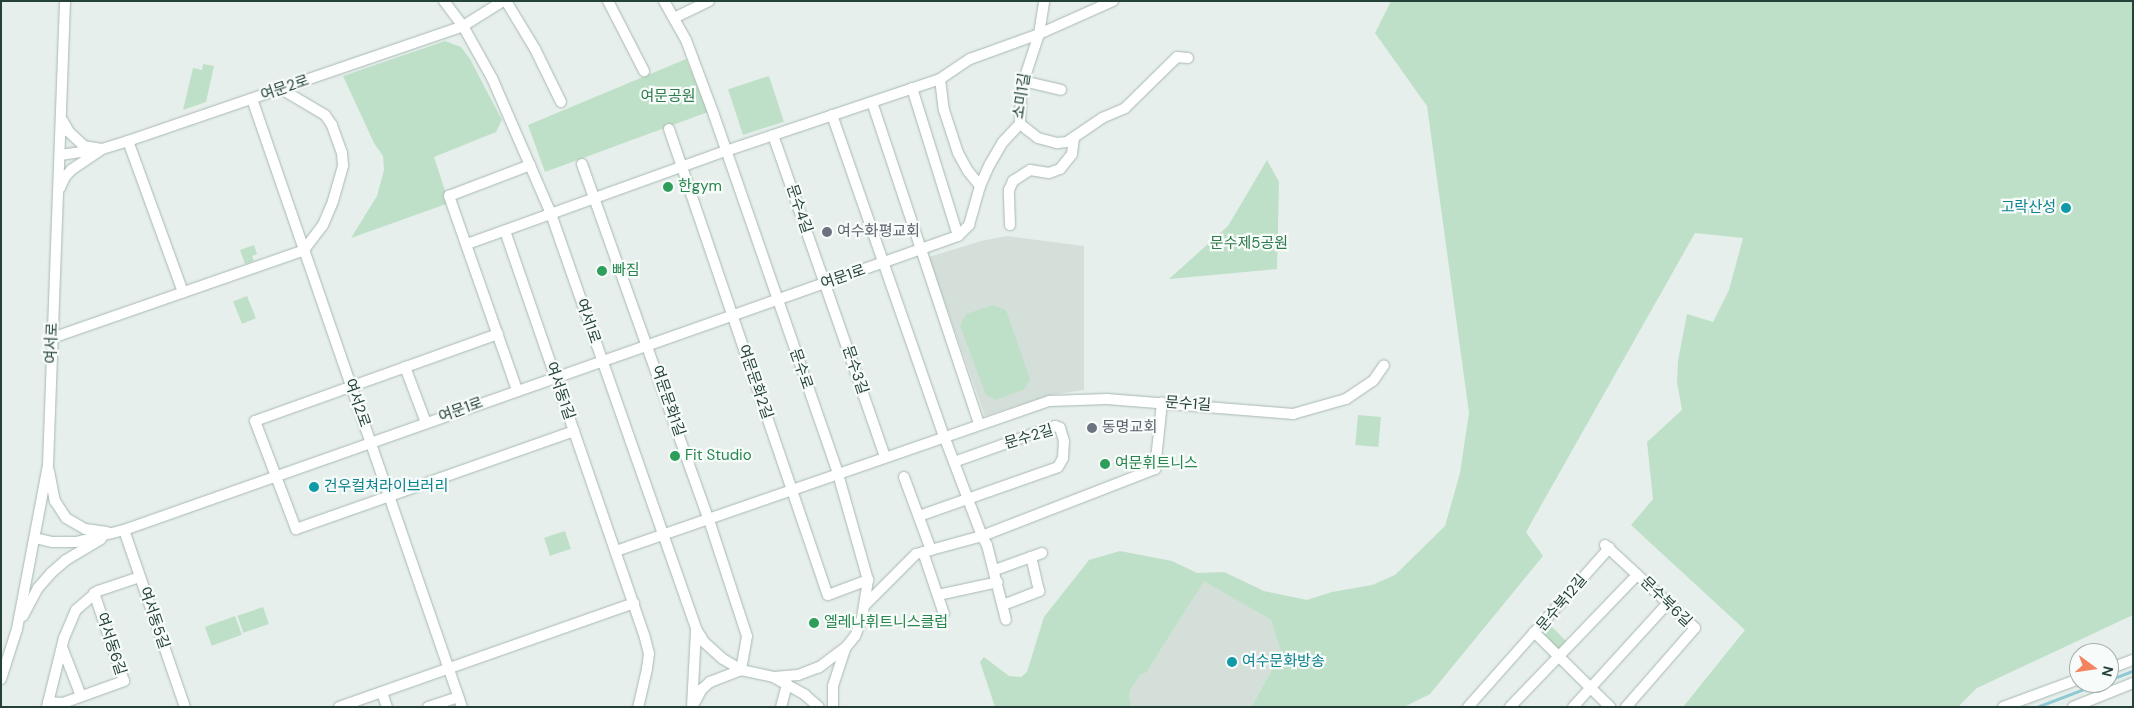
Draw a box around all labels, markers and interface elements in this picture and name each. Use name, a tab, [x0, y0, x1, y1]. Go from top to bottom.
street label: 여문2로	[258, 71, 312, 105]
street label: 소미1길	[1010, 72, 1034, 120]
park label: 여문공원	[640, 88, 696, 106]
place label: 한gym	[678, 178, 722, 196]
marker: 한gym	[662, 181, 674, 193]
street label: 문수4길	[782, 182, 816, 236]
place label: 고락산성	[2001, 199, 2056, 217]
marker: 고락산성	[2060, 202, 2072, 214]
place label: 여수화평교회	[837, 223, 920, 241]
marker: 여수화평교회	[821, 226, 833, 238]
park label: 문수제5공원	[1210, 235, 1288, 253]
street label: 여문1로	[818, 261, 868, 293]
place label: 빠짐	[612, 262, 640, 280]
marker: 빠짐	[596, 265, 608, 277]
street label: 여서1로	[572, 296, 604, 346]
street label: 여서로	[42, 322, 62, 364]
street label: 여문문화2길	[734, 342, 776, 422]
street label: 문수3길	[838, 343, 872, 397]
street label: 문수로	[786, 346, 816, 392]
street label: 여서동1길	[542, 360, 578, 422]
street label: 여문문화1길	[647, 363, 689, 439]
street label: 여서2로	[340, 376, 374, 430]
street label: 문수1길	[1164, 393, 1212, 415]
street label: 여문1로	[436, 394, 486, 426]
place label: 동명교회	[1102, 419, 1157, 437]
street label: 문수2길	[1002, 421, 1056, 453]
marker: 동명교회	[1086, 422, 1098, 434]
place label: Fit Studio	[685, 447, 752, 465]
marker: Fit Studio	[669, 450, 681, 462]
place label: 여문휘트니스	[1115, 455, 1198, 473]
marker: 여문휘트니스	[1099, 458, 1111, 470]
place label: 건우컬쳐라이브러리	[324, 478, 448, 496]
marker: 건우컬쳐라이브러리	[308, 481, 320, 493]
street label: 문수북12길	[1533, 571, 1591, 635]
street label: 문수북6길	[1637, 573, 1695, 631]
street label: 여서동5길	[135, 585, 173, 651]
street label: 여서동6길	[92, 610, 130, 678]
place label: 엘레나휘트니스클럽	[824, 614, 948, 632]
marker: 엘레나휘트니스클럽	[808, 617, 820, 629]
north arrow	[2069, 643, 2119, 693]
place label: 여수문화방송	[1242, 653, 1325, 671]
marker: 여수문화방송	[1226, 656, 1238, 668]
text: N	[2098, 664, 2118, 679]

